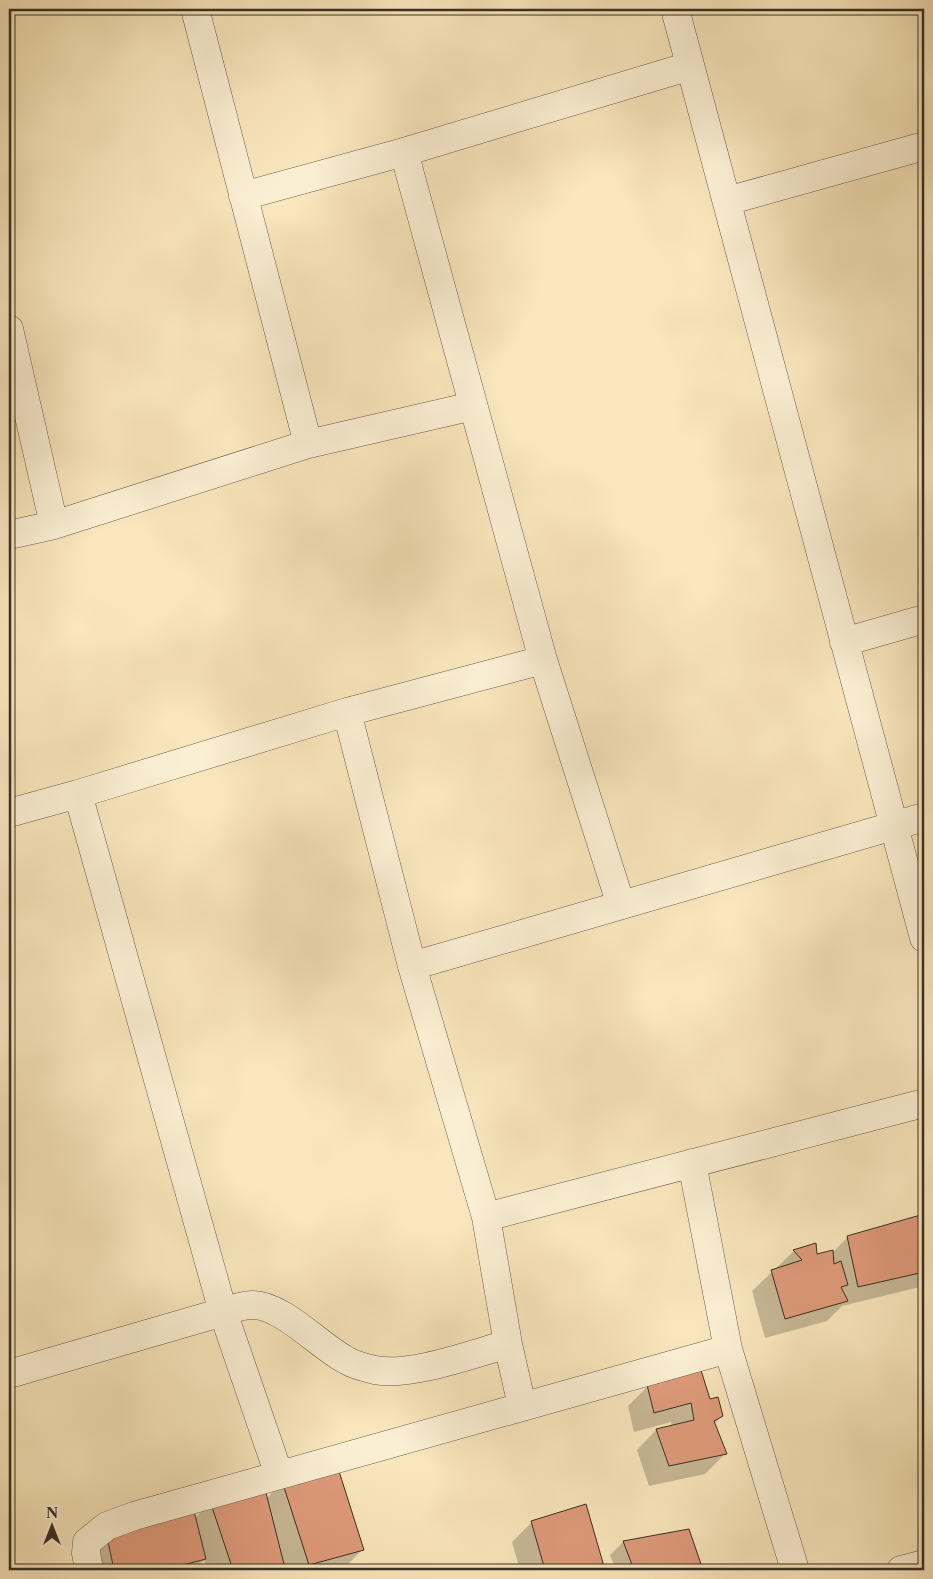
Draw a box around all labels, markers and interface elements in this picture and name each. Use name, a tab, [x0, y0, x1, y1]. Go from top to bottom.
north arrow	[28, 1502, 78, 1552]
text: N	[46, 1504, 58, 1522]

